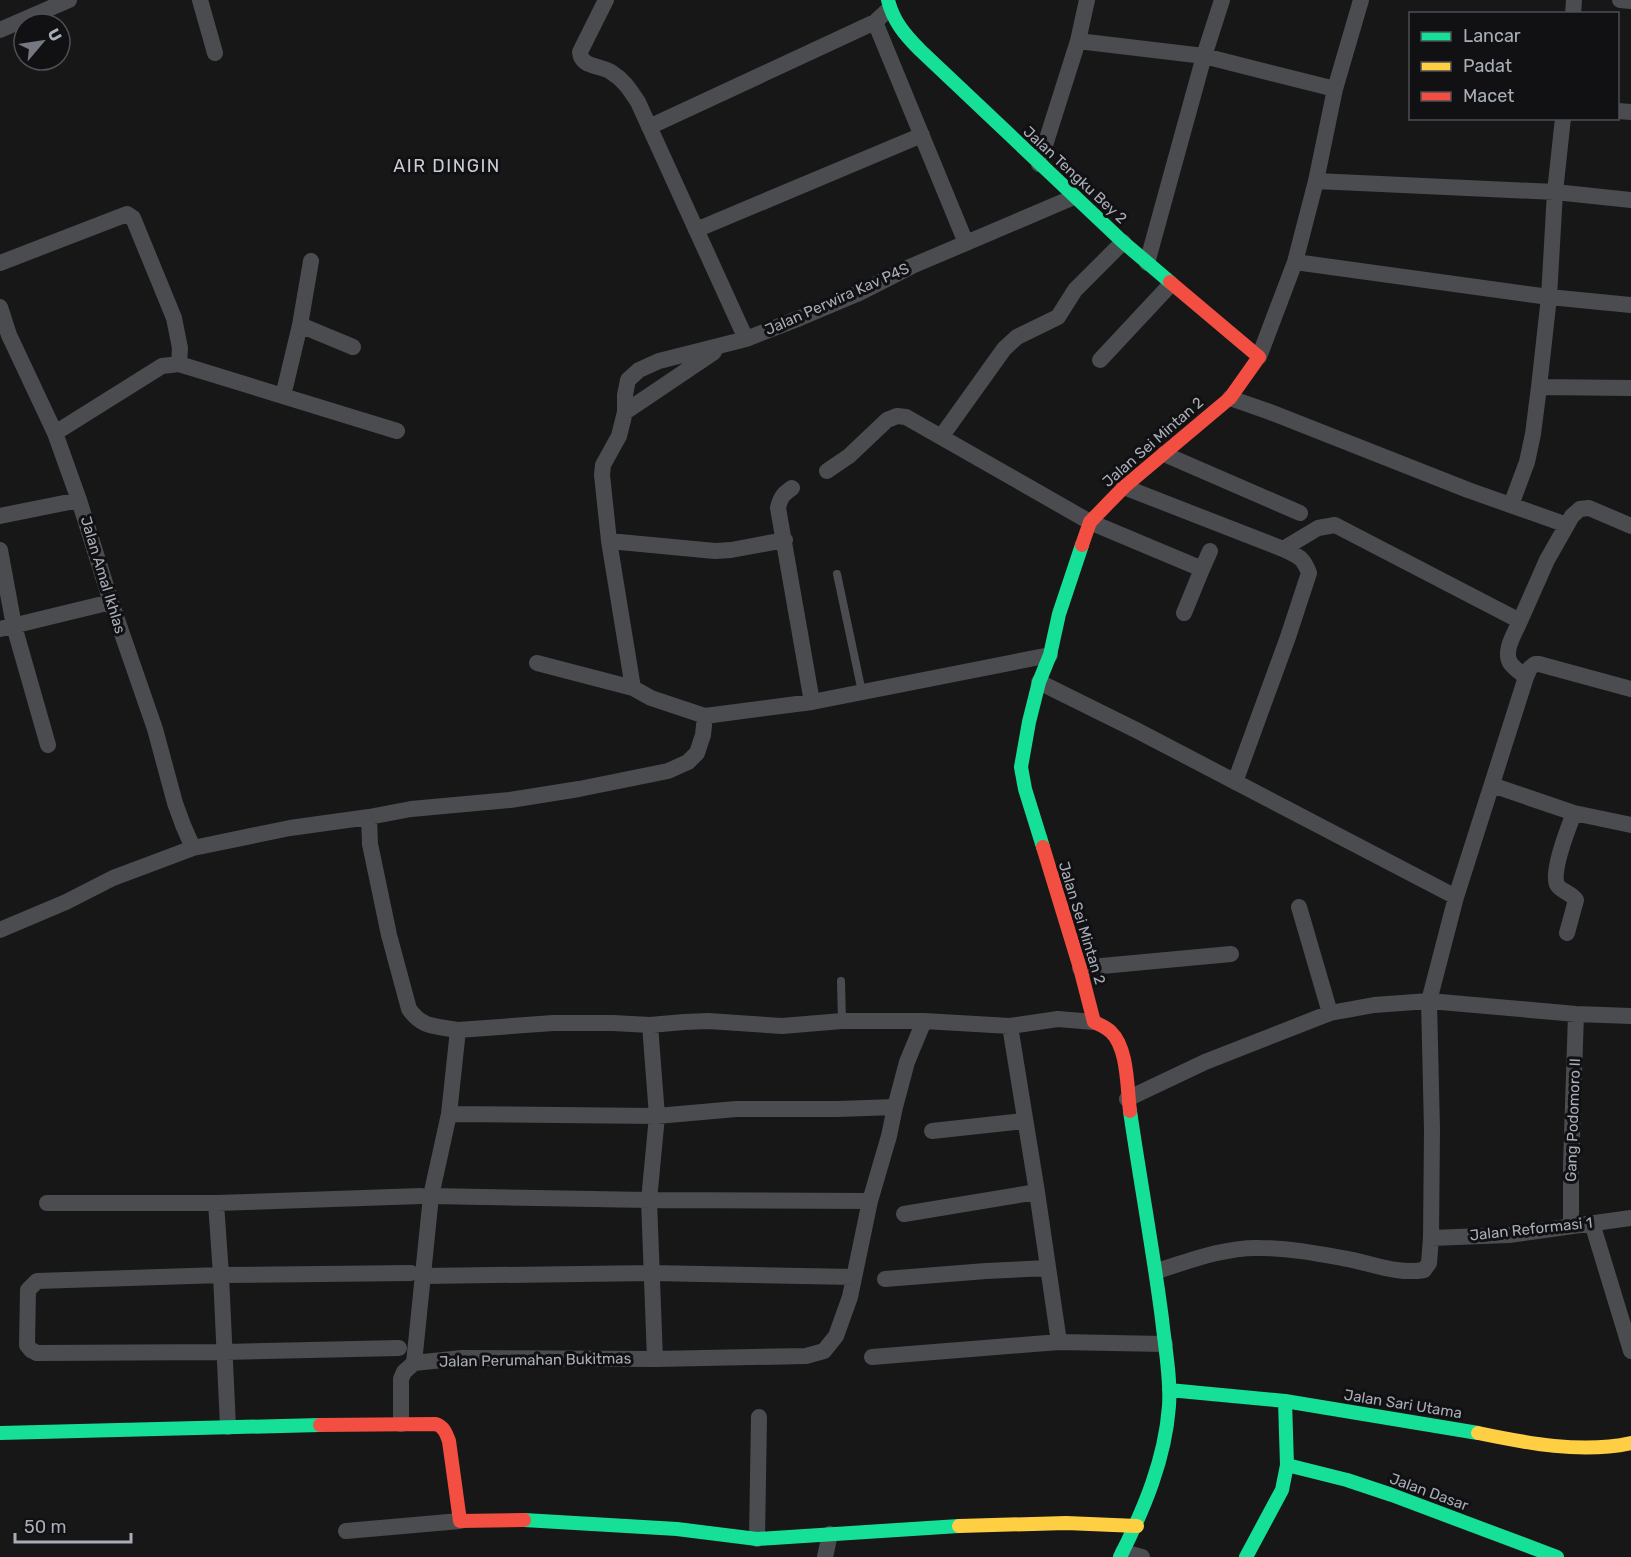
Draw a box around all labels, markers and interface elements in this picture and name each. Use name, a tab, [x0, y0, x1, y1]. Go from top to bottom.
north arrow	[12, 12, 72, 72]
legend	[1409, 12, 1619, 120]
text: U	[44, 25, 66, 45]
text: Lancar	[1463, 25, 1521, 47]
text: Padat	[1463, 55, 1512, 77]
text: Macet	[1463, 85, 1514, 107]
street label: Jalan Tengku Bey 2	[1020, 122, 1131, 228]
district label: AIR DINGIN	[393, 155, 501, 177]
street label: Jalan Perwira Kav P4S	[762, 259, 912, 339]
street label: Jalan Sei Mintan 2	[1099, 393, 1207, 491]
street label: Jalan Amal Ikhlas	[77, 514, 129, 636]
street label: Jalan Sei Mintan 2	[1055, 859, 1109, 987]
street label: Gang Podomoro II	[1562, 1058, 1584, 1182]
street label: Jalan Reformasi 1	[1469, 1214, 1593, 1244]
street label: Jalan Perumahan Bukitmas	[439, 1349, 632, 1371]
street label: Jalan Sari Utama	[1343, 1386, 1463, 1422]
street label: Jalan Dasar	[1387, 1469, 1471, 1515]
scale bar	[15, 1506, 130, 1544]
text: 50 m	[24, 1516, 67, 1538]

